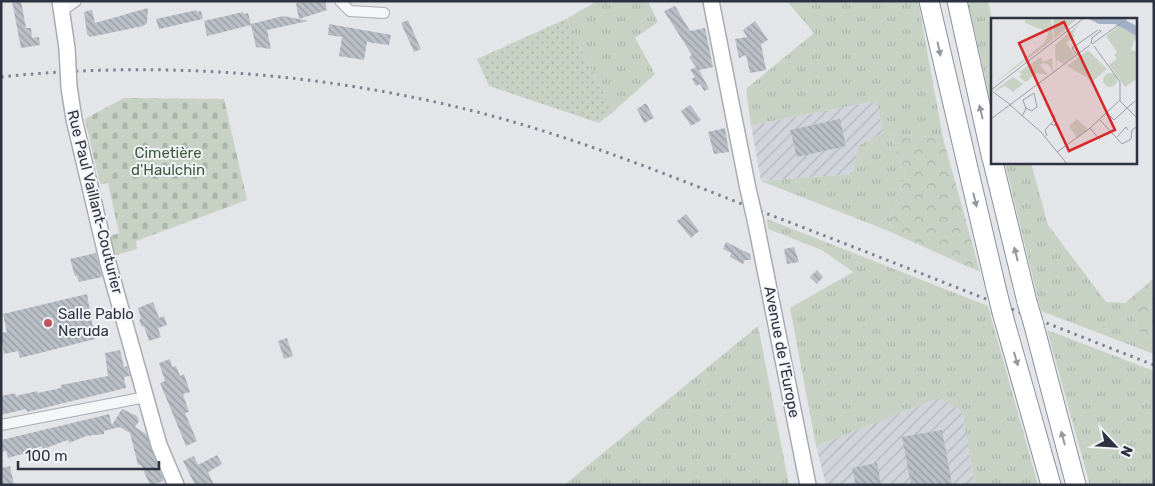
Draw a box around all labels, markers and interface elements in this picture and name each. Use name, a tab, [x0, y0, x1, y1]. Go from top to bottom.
inset map	[991, 18, 1138, 164]
one-way arrow	[936, 41, 944, 57]
one-way arrow	[977, 104, 985, 119]
street label: Rue Paul Vaillant-Couturier	[63, 108, 127, 296]
park label: Cimetière d'Haulchin	[131, 144, 205, 179]
one-way arrow	[971, 193, 979, 208]
one-way arrow	[1012, 247, 1020, 262]
street label: Avenue de l'Europe	[760, 285, 804, 419]
place label: Salle Pablo Neruda	[58, 305, 134, 340]
marker: Salle Pablo Neruda	[42, 317, 54, 329]
one-way arrow	[1012, 352, 1020, 367]
north arrow	[1090, 421, 1140, 471]
one-way arrow	[1059, 430, 1067, 445]
scale bar	[18, 438, 159, 470]
text: N	[1116, 443, 1136, 459]
text: 100 m	[25, 447, 67, 465]

